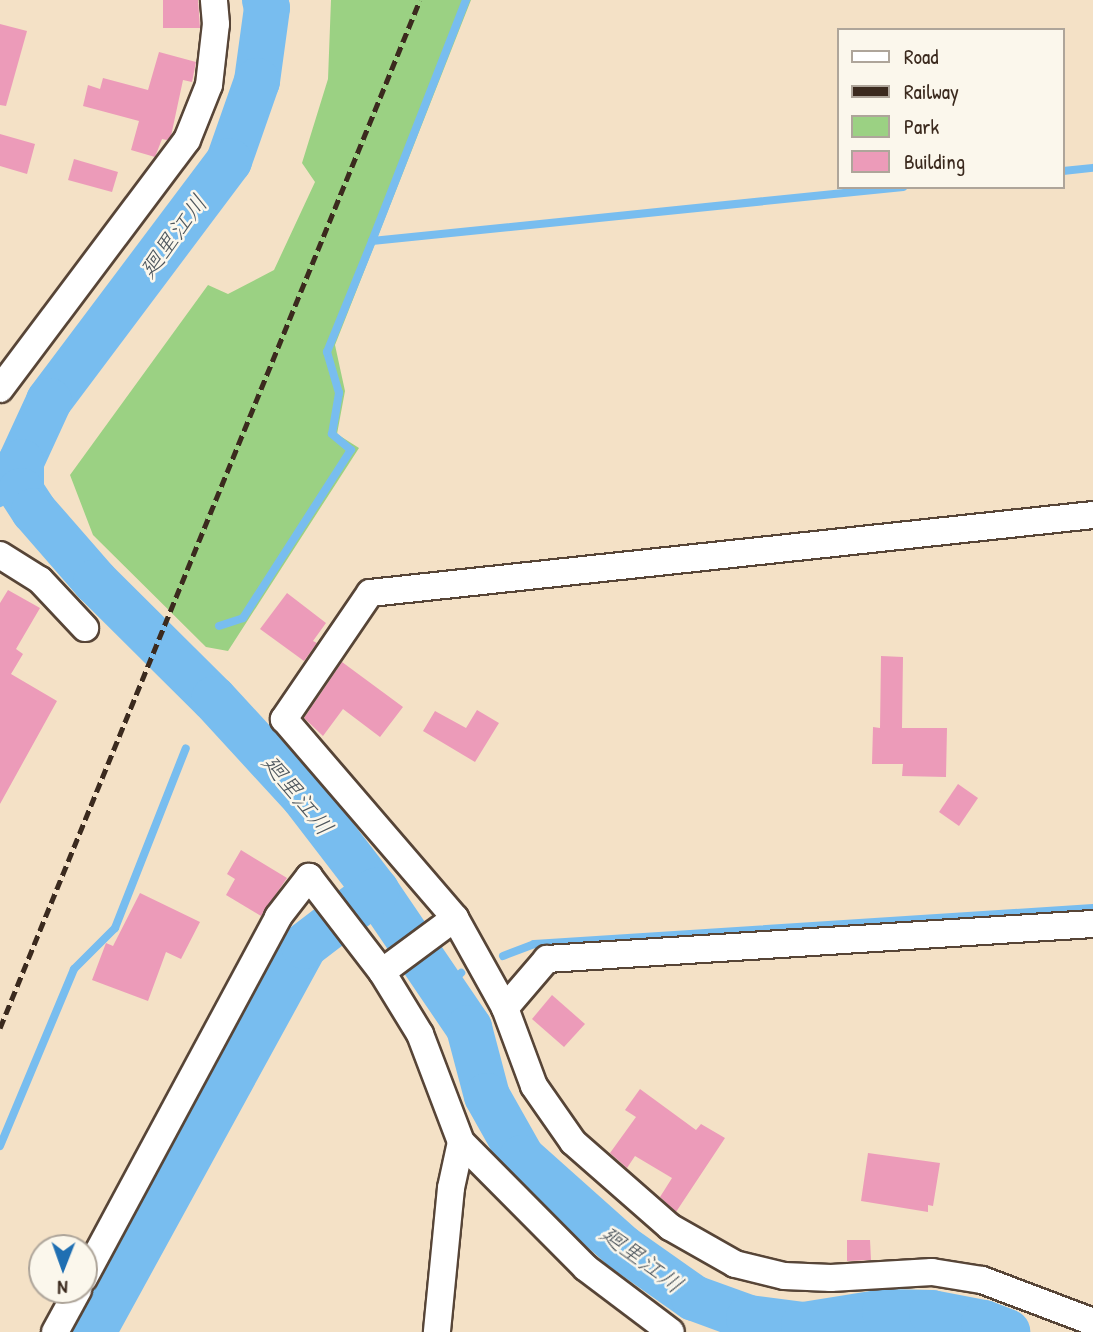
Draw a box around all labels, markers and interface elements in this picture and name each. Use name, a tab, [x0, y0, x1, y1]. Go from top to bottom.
legend	[838, 28, 1065, 189]
text: Road	[904, 42, 938, 71]
text: Railway	[904, 77, 959, 106]
text: Park	[904, 112, 939, 141]
text: Building	[904, 147, 965, 176]
water label: 廻里江川	[133, 189, 213, 283]
water label: 廻里江川	[257, 749, 339, 841]
water label: 廻里江川	[595, 1219, 689, 1299]
north arrow	[28, 1234, 98, 1304]
text: N	[57, 1275, 68, 1301]

